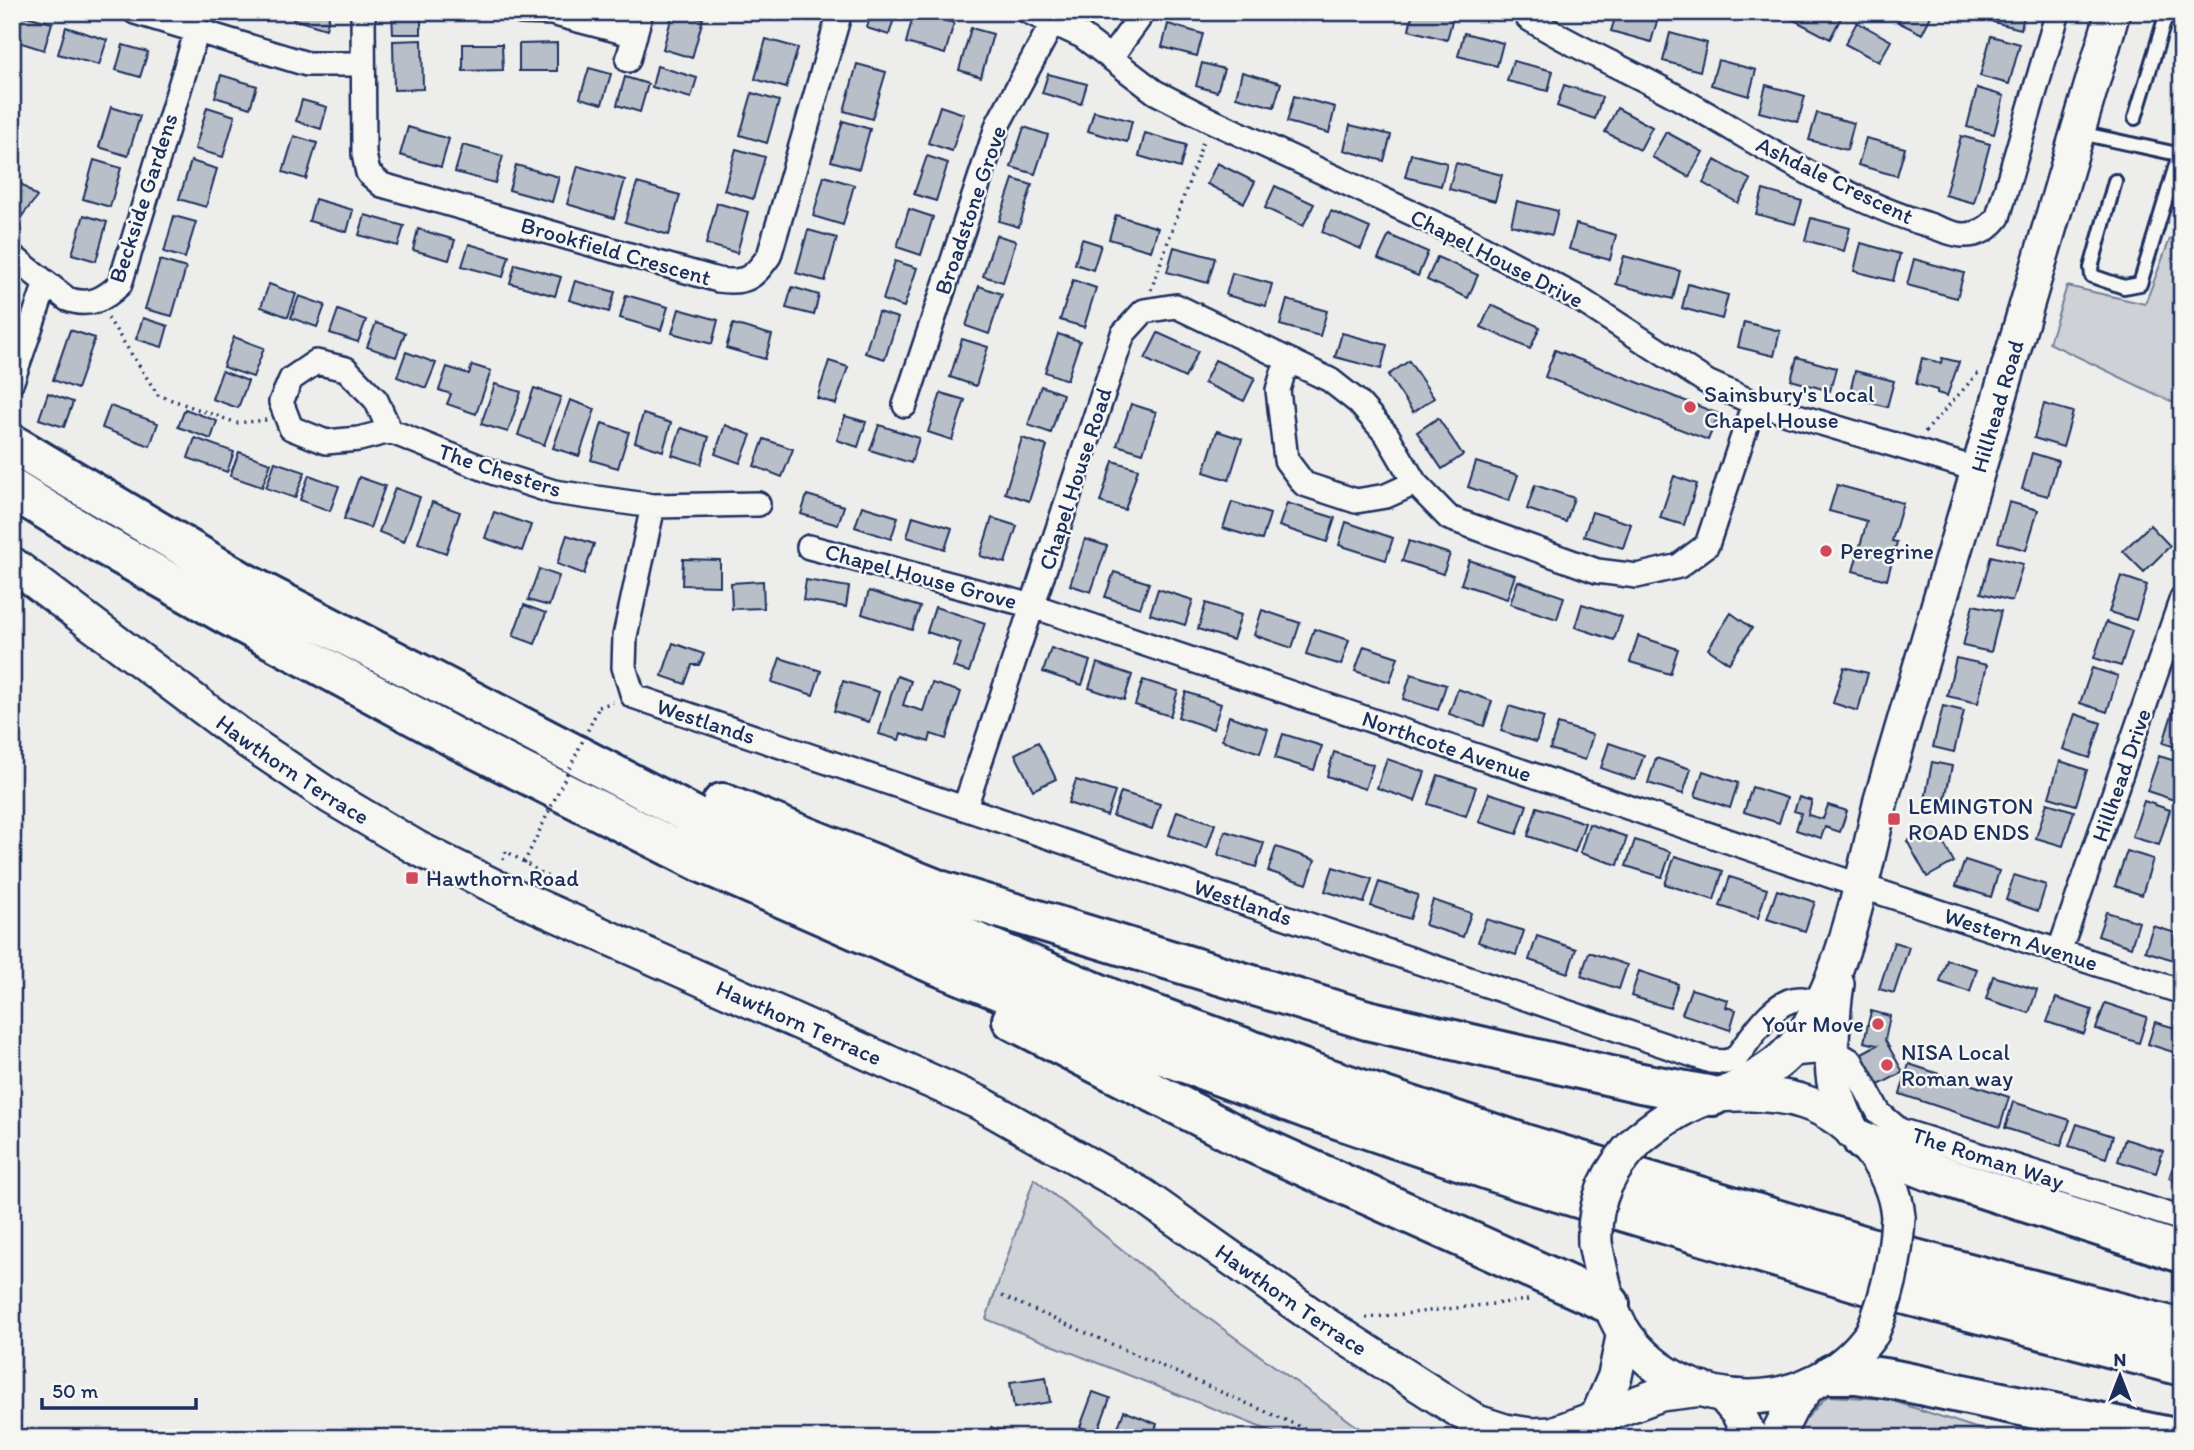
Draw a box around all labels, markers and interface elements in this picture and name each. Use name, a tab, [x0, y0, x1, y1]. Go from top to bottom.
street label: Beckside Gardens	[102, 110, 184, 286]
street label: Broadstone Grove	[928, 122, 1012, 298]
street label: Ashdale Crescent	[1752, 130, 1918, 230]
street label: Chapel House Drive	[1406, 202, 1588, 314]
street label: Brookfield Crescent	[518, 210, 715, 292]
street label: Hillhead Road	[1964, 337, 2030, 476]
place label: Sainsbury's Local Chapel House	[1704, 380, 1875, 434]
street label: Chapel House Road	[1032, 384, 1118, 574]
marker: Sainsbury's Local Chapel House	[1682, 399, 1698, 415]
street label: The Chesters	[435, 437, 565, 503]
street label: Chapel House Grove	[822, 537, 1020, 615]
place label: Peregrine	[1840, 537, 1934, 565]
marker: Peregrine	[1818, 543, 1834, 559]
street label: Westlands	[653, 692, 759, 750]
street label: Northcote Avenue	[1358, 704, 1536, 788]
street label: Hillhead Drive	[2085, 705, 2157, 845]
street label: Hawthorn Terrace	[211, 708, 374, 830]
place label: LEMINGTON ROAD ENDS	[1908, 792, 2033, 846]
marker: LEMINGTON ROAD ENDS	[1886, 811, 1902, 827]
place label: Hawthorn Road	[426, 864, 579, 892]
marker: Hawthorn Road	[404, 870, 420, 886]
street label: Westlands	[1190, 872, 1296, 932]
street label: Western Avenue	[1941, 901, 2101, 977]
street label: Hawthorn Terrace	[712, 973, 886, 1071]
place label: Your Move	[1762, 1010, 1864, 1038]
marker: Your Move	[1870, 1016, 1886, 1032]
place label: NISA Local Roman way	[1901, 1038, 2013, 1092]
marker: NISA Local Roman way	[1879, 1057, 1895, 1073]
street label: The Roman Way	[1908, 1120, 2068, 1196]
street label: Hawthorn Terrace	[1210, 1237, 1373, 1362]
north arrow	[2086, 1342, 2156, 1412]
text: N	[2114, 1348, 2126, 1371]
scale bar	[42, 1366, 196, 1410]
text: 50 m	[52, 1378, 99, 1403]

